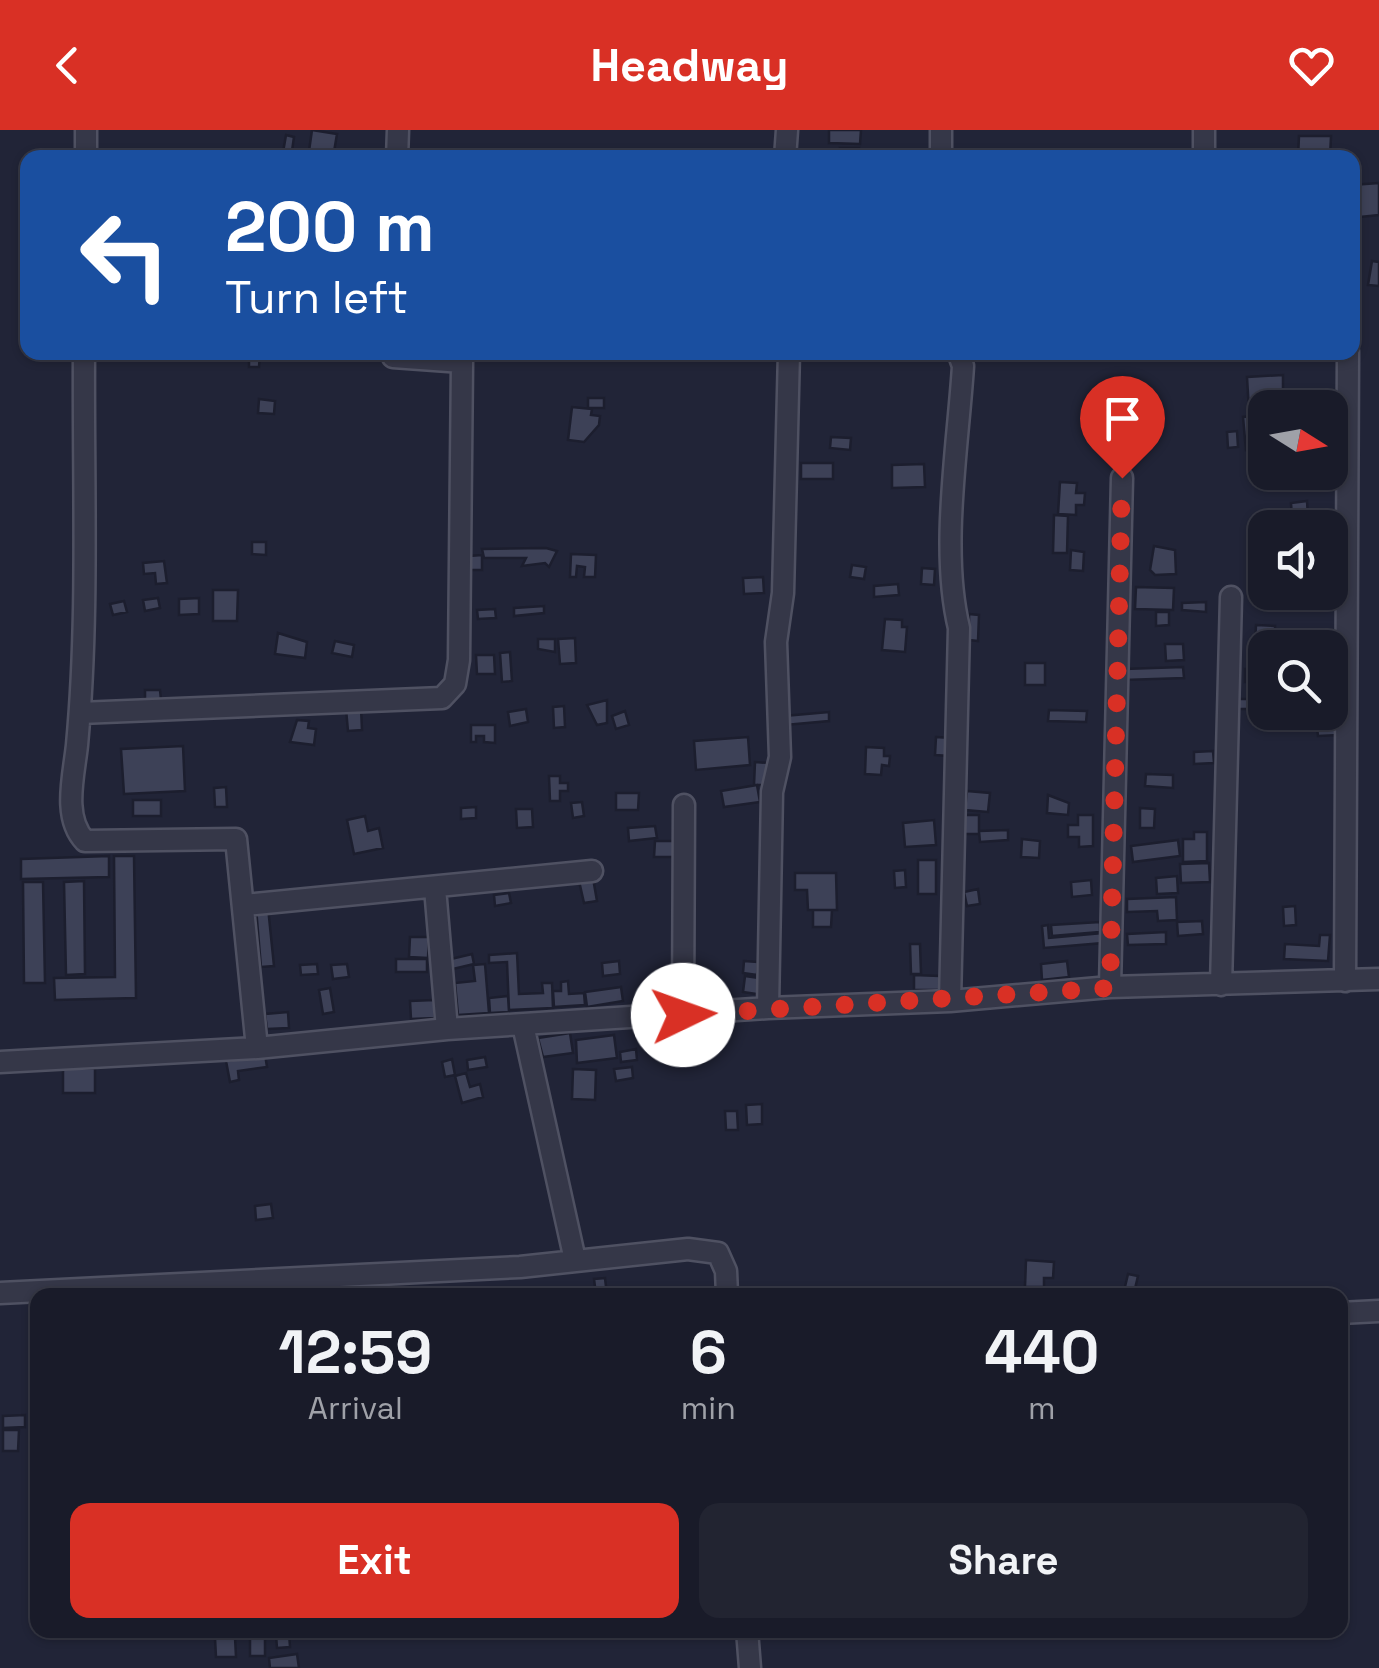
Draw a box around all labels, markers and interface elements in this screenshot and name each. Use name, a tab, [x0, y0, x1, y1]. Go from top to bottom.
text: Headway	[590, 37, 789, 94]
icon: back	[40, 38, 95, 93]
icon: heart	[1284, 38, 1339, 93]
text: 200 m	[225, 182, 435, 271]
icon: left	[60, 190, 190, 320]
text: Turn left	[225, 269, 408, 326]
pin	[1080, 376, 1165, 479]
north arrow	[1248, 390, 1348, 490]
map controls	[1248, 390, 1348, 730]
icon: arrive	[1095, 391, 1150, 446]
button: sound	[1248, 510, 1348, 610]
button: search	[1248, 630, 1348, 730]
position arrow	[631, 963, 735, 1067]
text: 12:59	[279, 1314, 432, 1391]
text: 6	[690, 1314, 727, 1391]
text: 440	[984, 1314, 1099, 1391]
text: Arrival	[308, 1388, 403, 1428]
text: min	[681, 1388, 736, 1428]
text: m	[1028, 1388, 1056, 1428]
button: Exit	[70, 1503, 679, 1618]
button: Share	[699, 1503, 1308, 1618]

